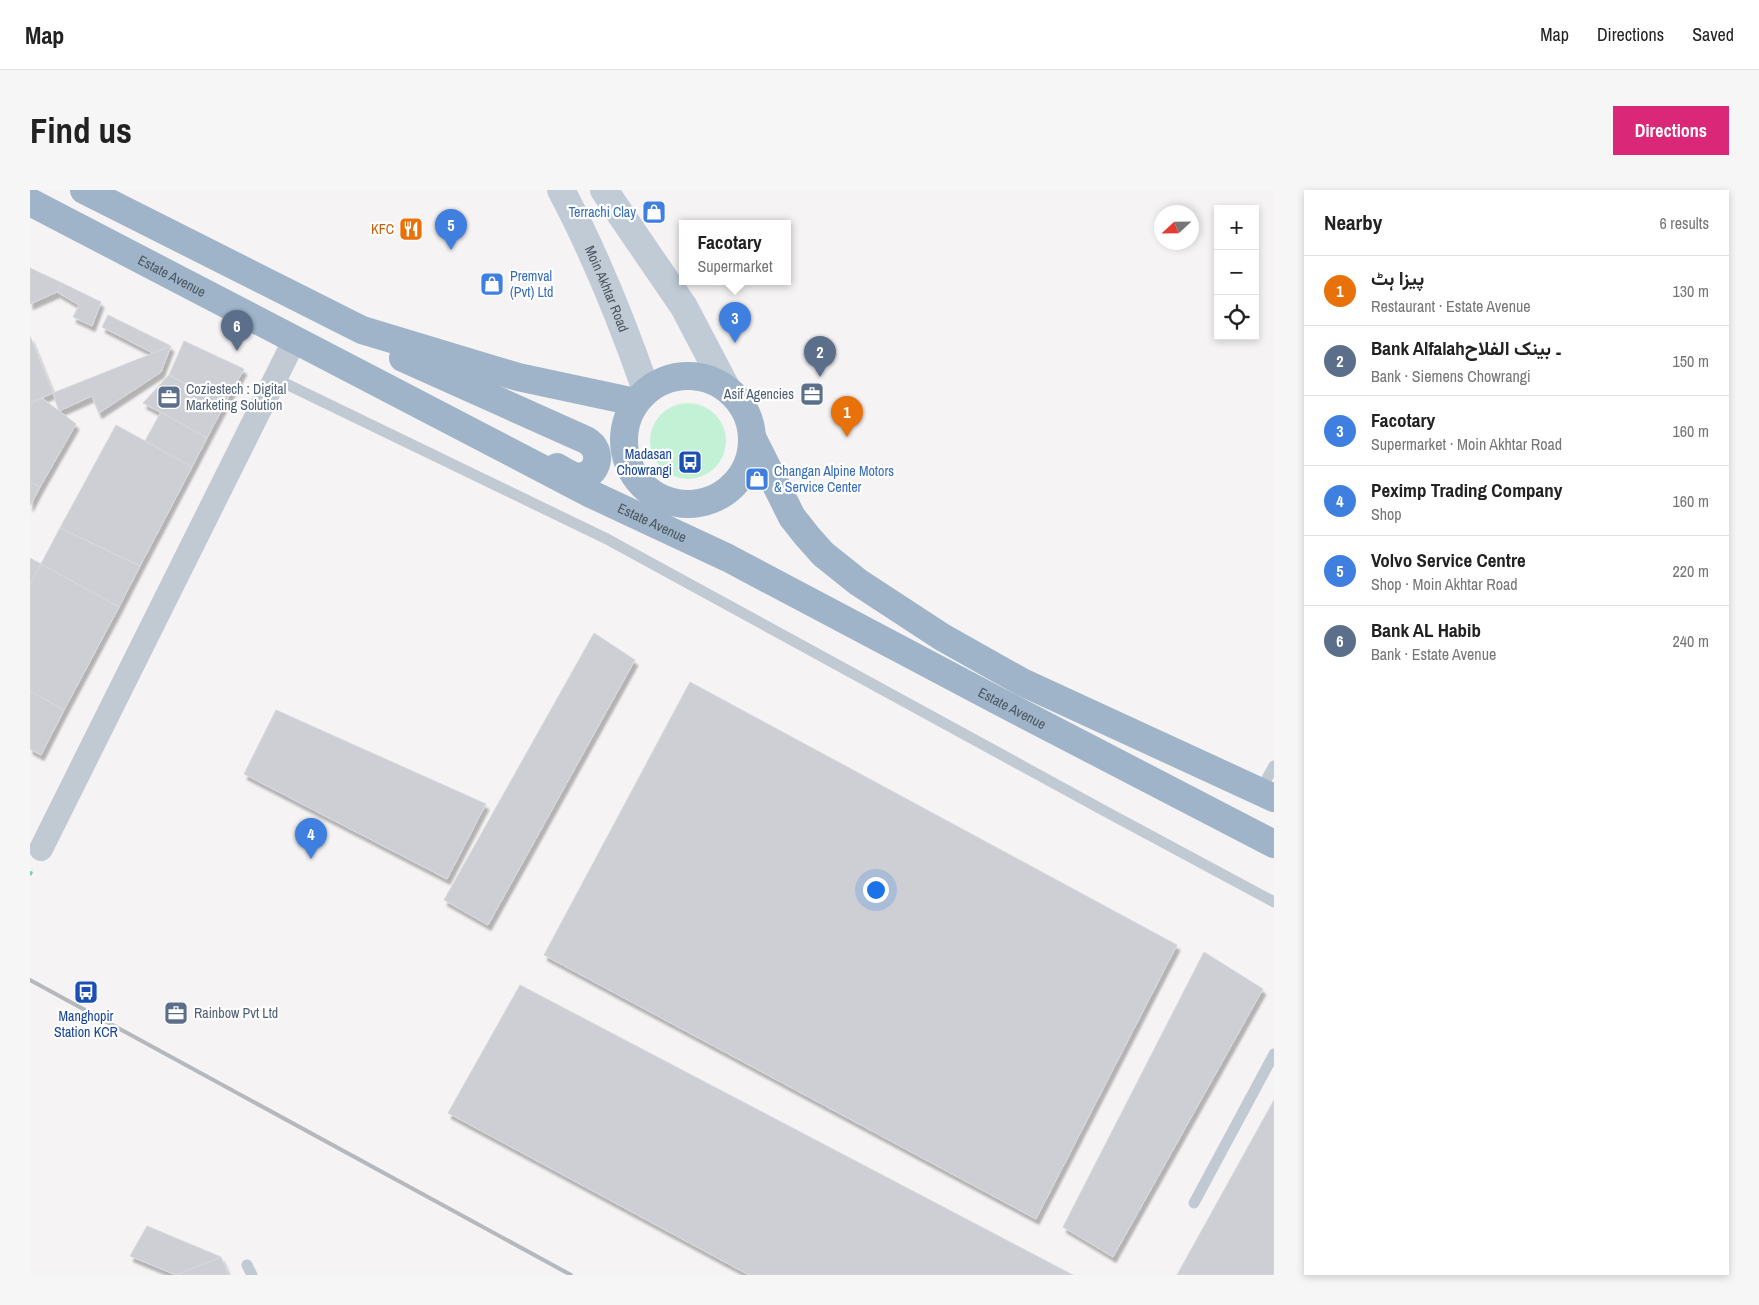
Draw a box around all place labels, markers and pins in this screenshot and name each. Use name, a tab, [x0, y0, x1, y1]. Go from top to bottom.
shop icon: Terrachi Clay	[641, 199, 667, 225]
place label: Terrachi Clay	[568, 203, 636, 221]
pin: 5	[435, 209, 467, 250]
restaurant icon: KFC	[398, 216, 424, 242]
place label: KFC	[371, 220, 394, 238]
place label: Premval (Pvt) Ltd	[510, 267, 553, 301]
shop icon: Premval (Pvt) Ltd	[479, 271, 505, 297]
pin: 3	[719, 302, 751, 343]
pin: 6	[221, 310, 253, 351]
pin: 2	[804, 336, 836, 377]
place label: Coziestech : Digital Marketing Solution	[186, 380, 286, 414]
office icon: Asif Agencies	[799, 381, 825, 407]
office icon: Coziestech : Digital Marketing Solution	[156, 384, 182, 410]
place label: Asif Agencies	[723, 385, 794, 403]
pin: 1	[831, 396, 863, 437]
place label: Madasan Chowrangi	[616, 445, 672, 479]
bus stop icon: Madasan Chowrangi	[677, 449, 703, 475]
place label: Changan Alpine Motors & Service Center	[774, 462, 894, 496]
shop icon: Changan Alpine Motors & Service Center	[744, 466, 770, 492]
pin: 4	[295, 818, 327, 859]
bus stop icon: Manghopir Station KCR	[73, 979, 99, 1005]
office icon: Rainbow Pvt Ltd	[163, 1000, 189, 1026]
place label: Rainbow Pvt Ltd	[194, 1004, 278, 1022]
place label: Manghopir Station KCR	[54, 1007, 118, 1041]

